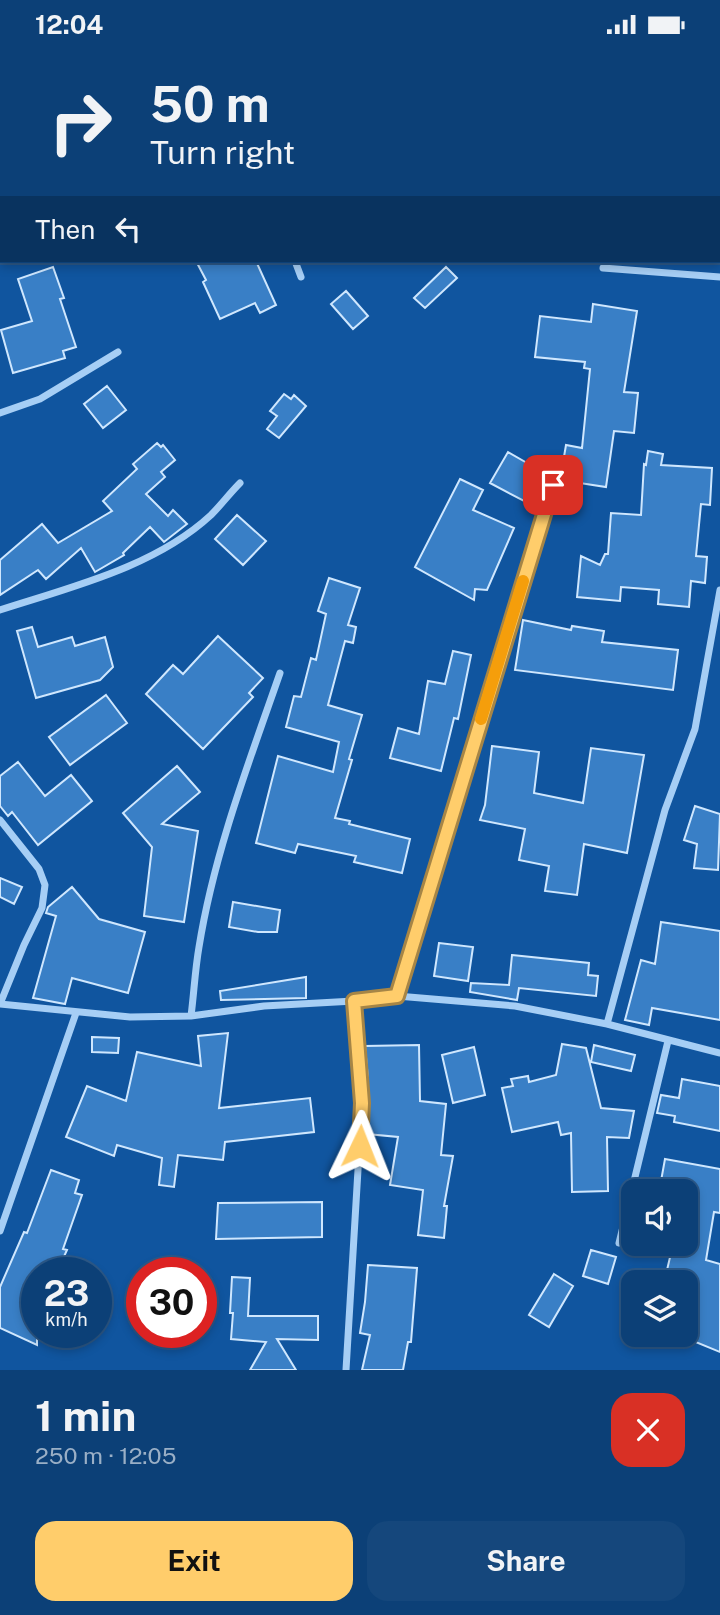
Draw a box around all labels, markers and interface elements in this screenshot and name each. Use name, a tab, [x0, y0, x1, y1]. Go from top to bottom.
text: 12:04	[35, 9, 103, 40]
text: 50 m	[150, 75, 270, 133]
icon: right	[35, 77, 126, 168]
text: Turn right	[150, 134, 295, 171]
icon: left	[109, 210, 147, 248]
text: Then	[35, 214, 95, 245]
pin	[523, 455, 583, 515]
icon: arrive	[534, 466, 572, 504]
position arrow	[323, 1109, 397, 1183]
map controls	[621, 1179, 698, 1347]
button: sound	[621, 1179, 698, 1256]
speed limit sign: 30	[126, 1257, 217, 1348]
button: layers	[621, 1270, 698, 1347]
text: 23	[44, 1273, 89, 1314]
text: km/h	[45, 1309, 88, 1330]
text: 1 min	[35, 1391, 136, 1440]
button: close	[611, 1393, 685, 1467]
text: 250 m · 12:05	[35, 1442, 176, 1469]
button: Exit	[35, 1521, 353, 1601]
button: Share	[367, 1521, 685, 1601]

